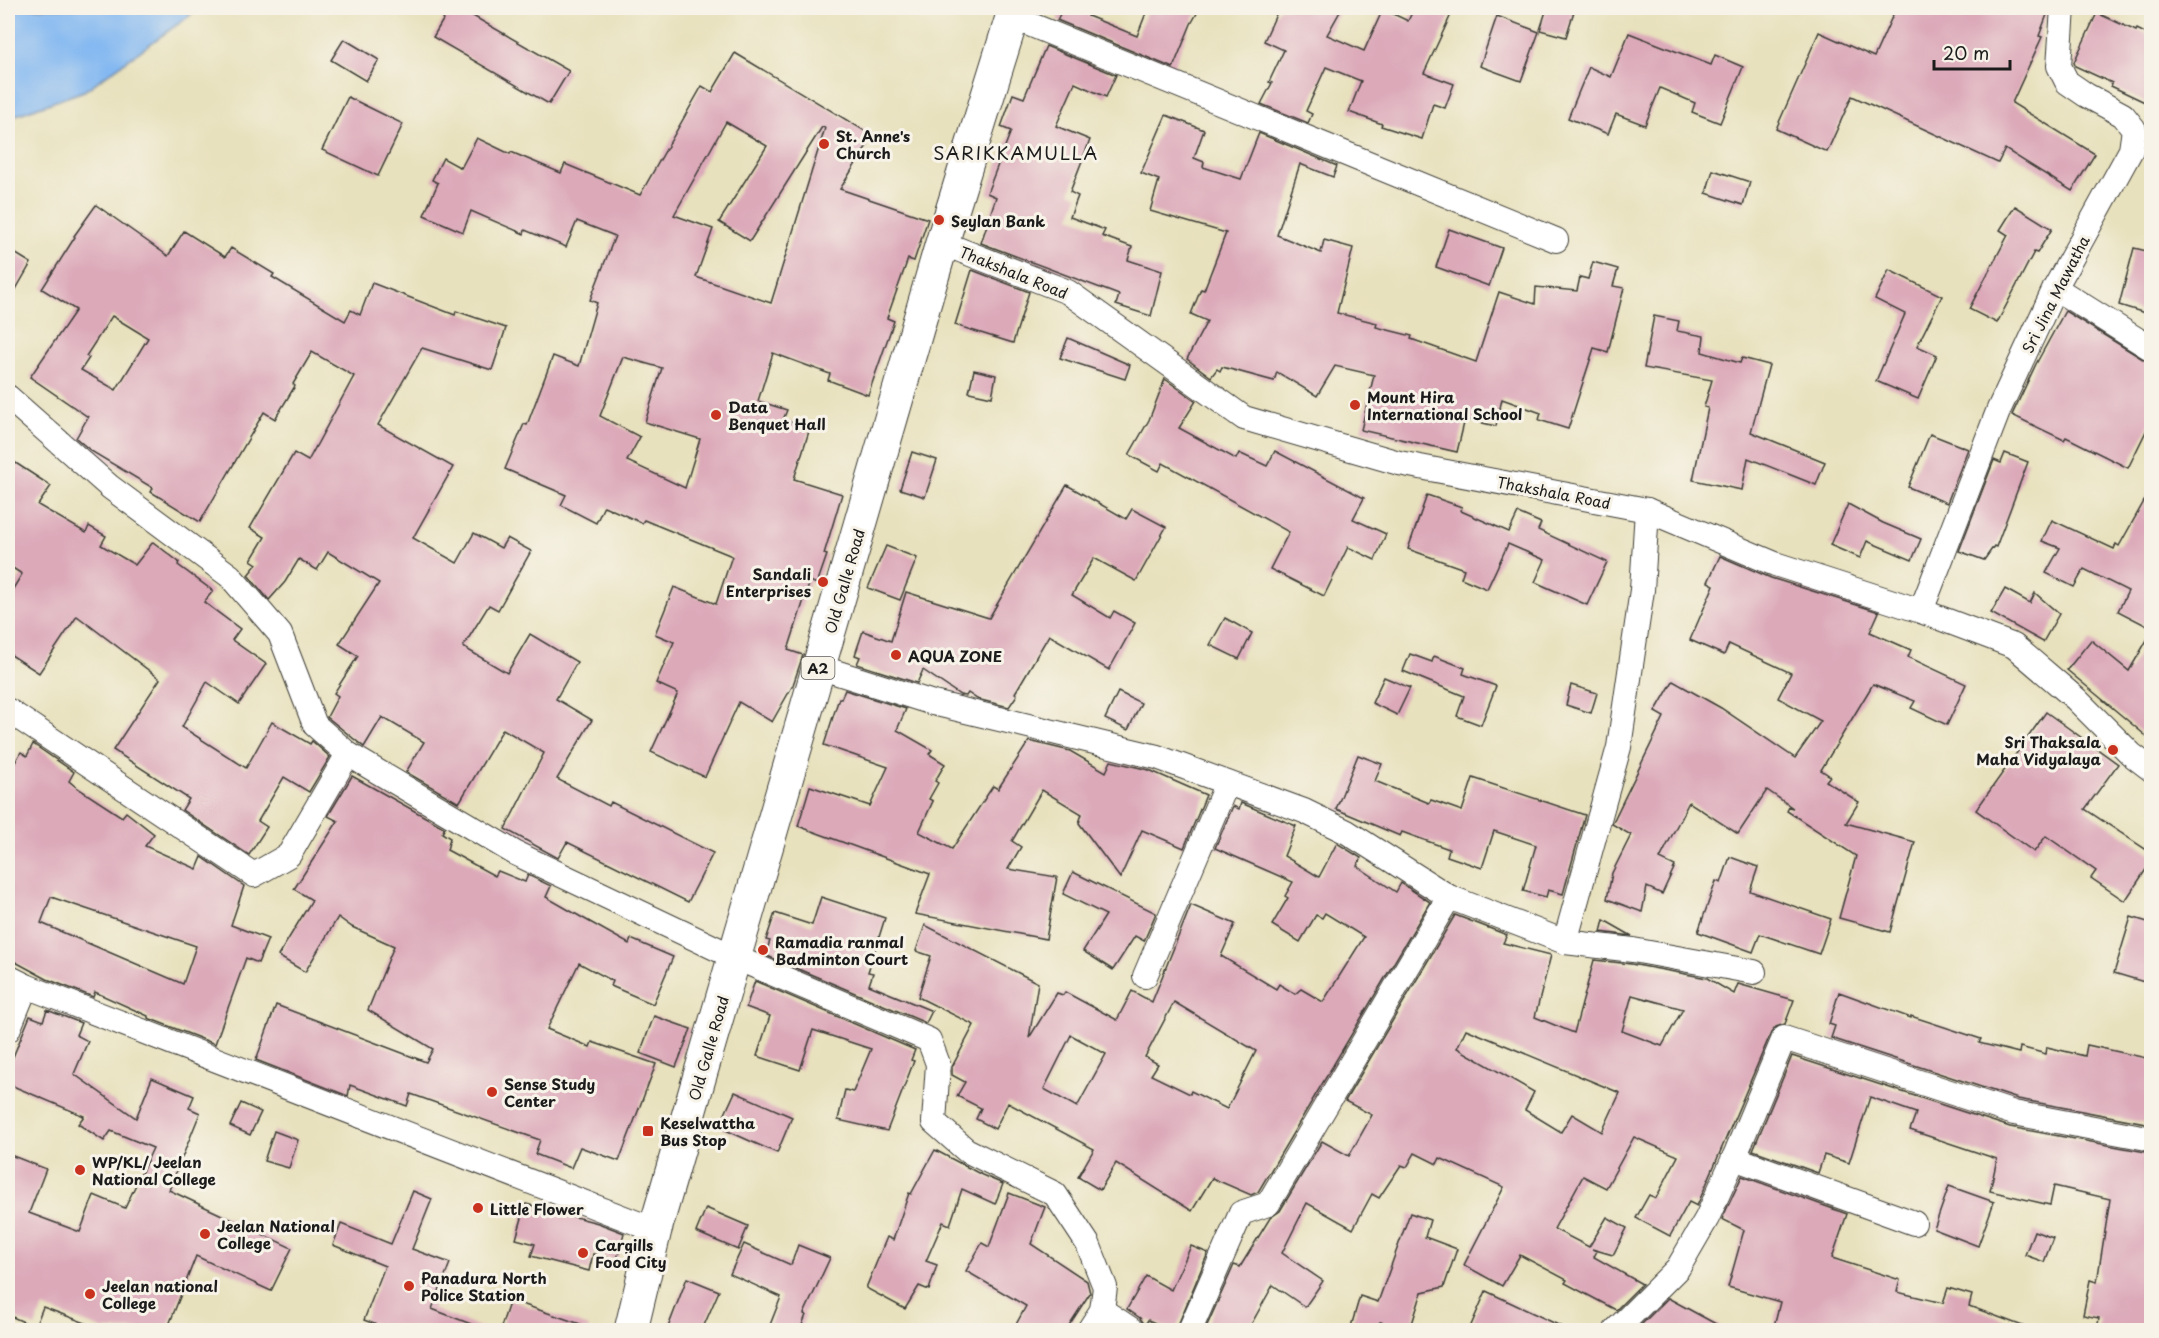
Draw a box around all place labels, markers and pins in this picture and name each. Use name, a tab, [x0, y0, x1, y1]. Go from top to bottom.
place label: St. Anne's Church	[836, 124, 910, 164]
marker: St. Anne's Church	[817, 137, 831, 151]
place label: Seylan Bank	[951, 209, 1045, 232]
marker: Seylan Bank	[932, 213, 946, 227]
place label: Mount Hira International School	[1367, 385, 1522, 425]
place label: Data Benquet Hall	[728, 395, 826, 435]
marker: Mount Hira International School	[1348, 398, 1362, 412]
marker: Data Benquet Hall	[709, 408, 723, 422]
place label: Sandali Enterprises	[726, 562, 811, 602]
marker: Sandali Enterprises	[816, 575, 830, 589]
place label: AQUA ZONE	[908, 644, 1002, 667]
marker: AQUA ZONE	[889, 648, 903, 662]
place label: Sri Thaksala Maha Vidyalaya	[1976, 730, 2102, 770]
marker: Sri Thaksala Maha Vidyalaya	[2106, 743, 2120, 757]
place label: Ramadia ranmal Badminton Court	[775, 930, 908, 970]
marker: Ramadia ranmal Badminton Court	[756, 943, 770, 957]
place label: Sense Study Center	[504, 1072, 596, 1112]
marker: Sense Study Center	[485, 1085, 499, 1099]
place label: Keselwattha Bus Stop	[660, 1111, 755, 1151]
marker: Keselwattha Bus Stop	[641, 1124, 655, 1138]
place label: WP/KL/ Jeelan National College	[92, 1150, 216, 1190]
marker: WP/KL/ Jeelan National College	[73, 1163, 87, 1177]
place label: Little Flower	[490, 1197, 584, 1220]
marker: Little Flower	[471, 1201, 485, 1215]
place label: Jeelan National College	[217, 1214, 335, 1254]
marker: Jeelan National College	[198, 1227, 212, 1241]
place label: Cargills Food City	[595, 1233, 667, 1273]
marker: Cargills Food City	[576, 1246, 590, 1260]
place label: Panadura North Police Station	[421, 1266, 547, 1306]
place label: Jeelan national College	[102, 1274, 218, 1314]
marker: Panadura North Police Station	[402, 1279, 416, 1293]
marker: Jeelan national College	[83, 1287, 97, 1301]

